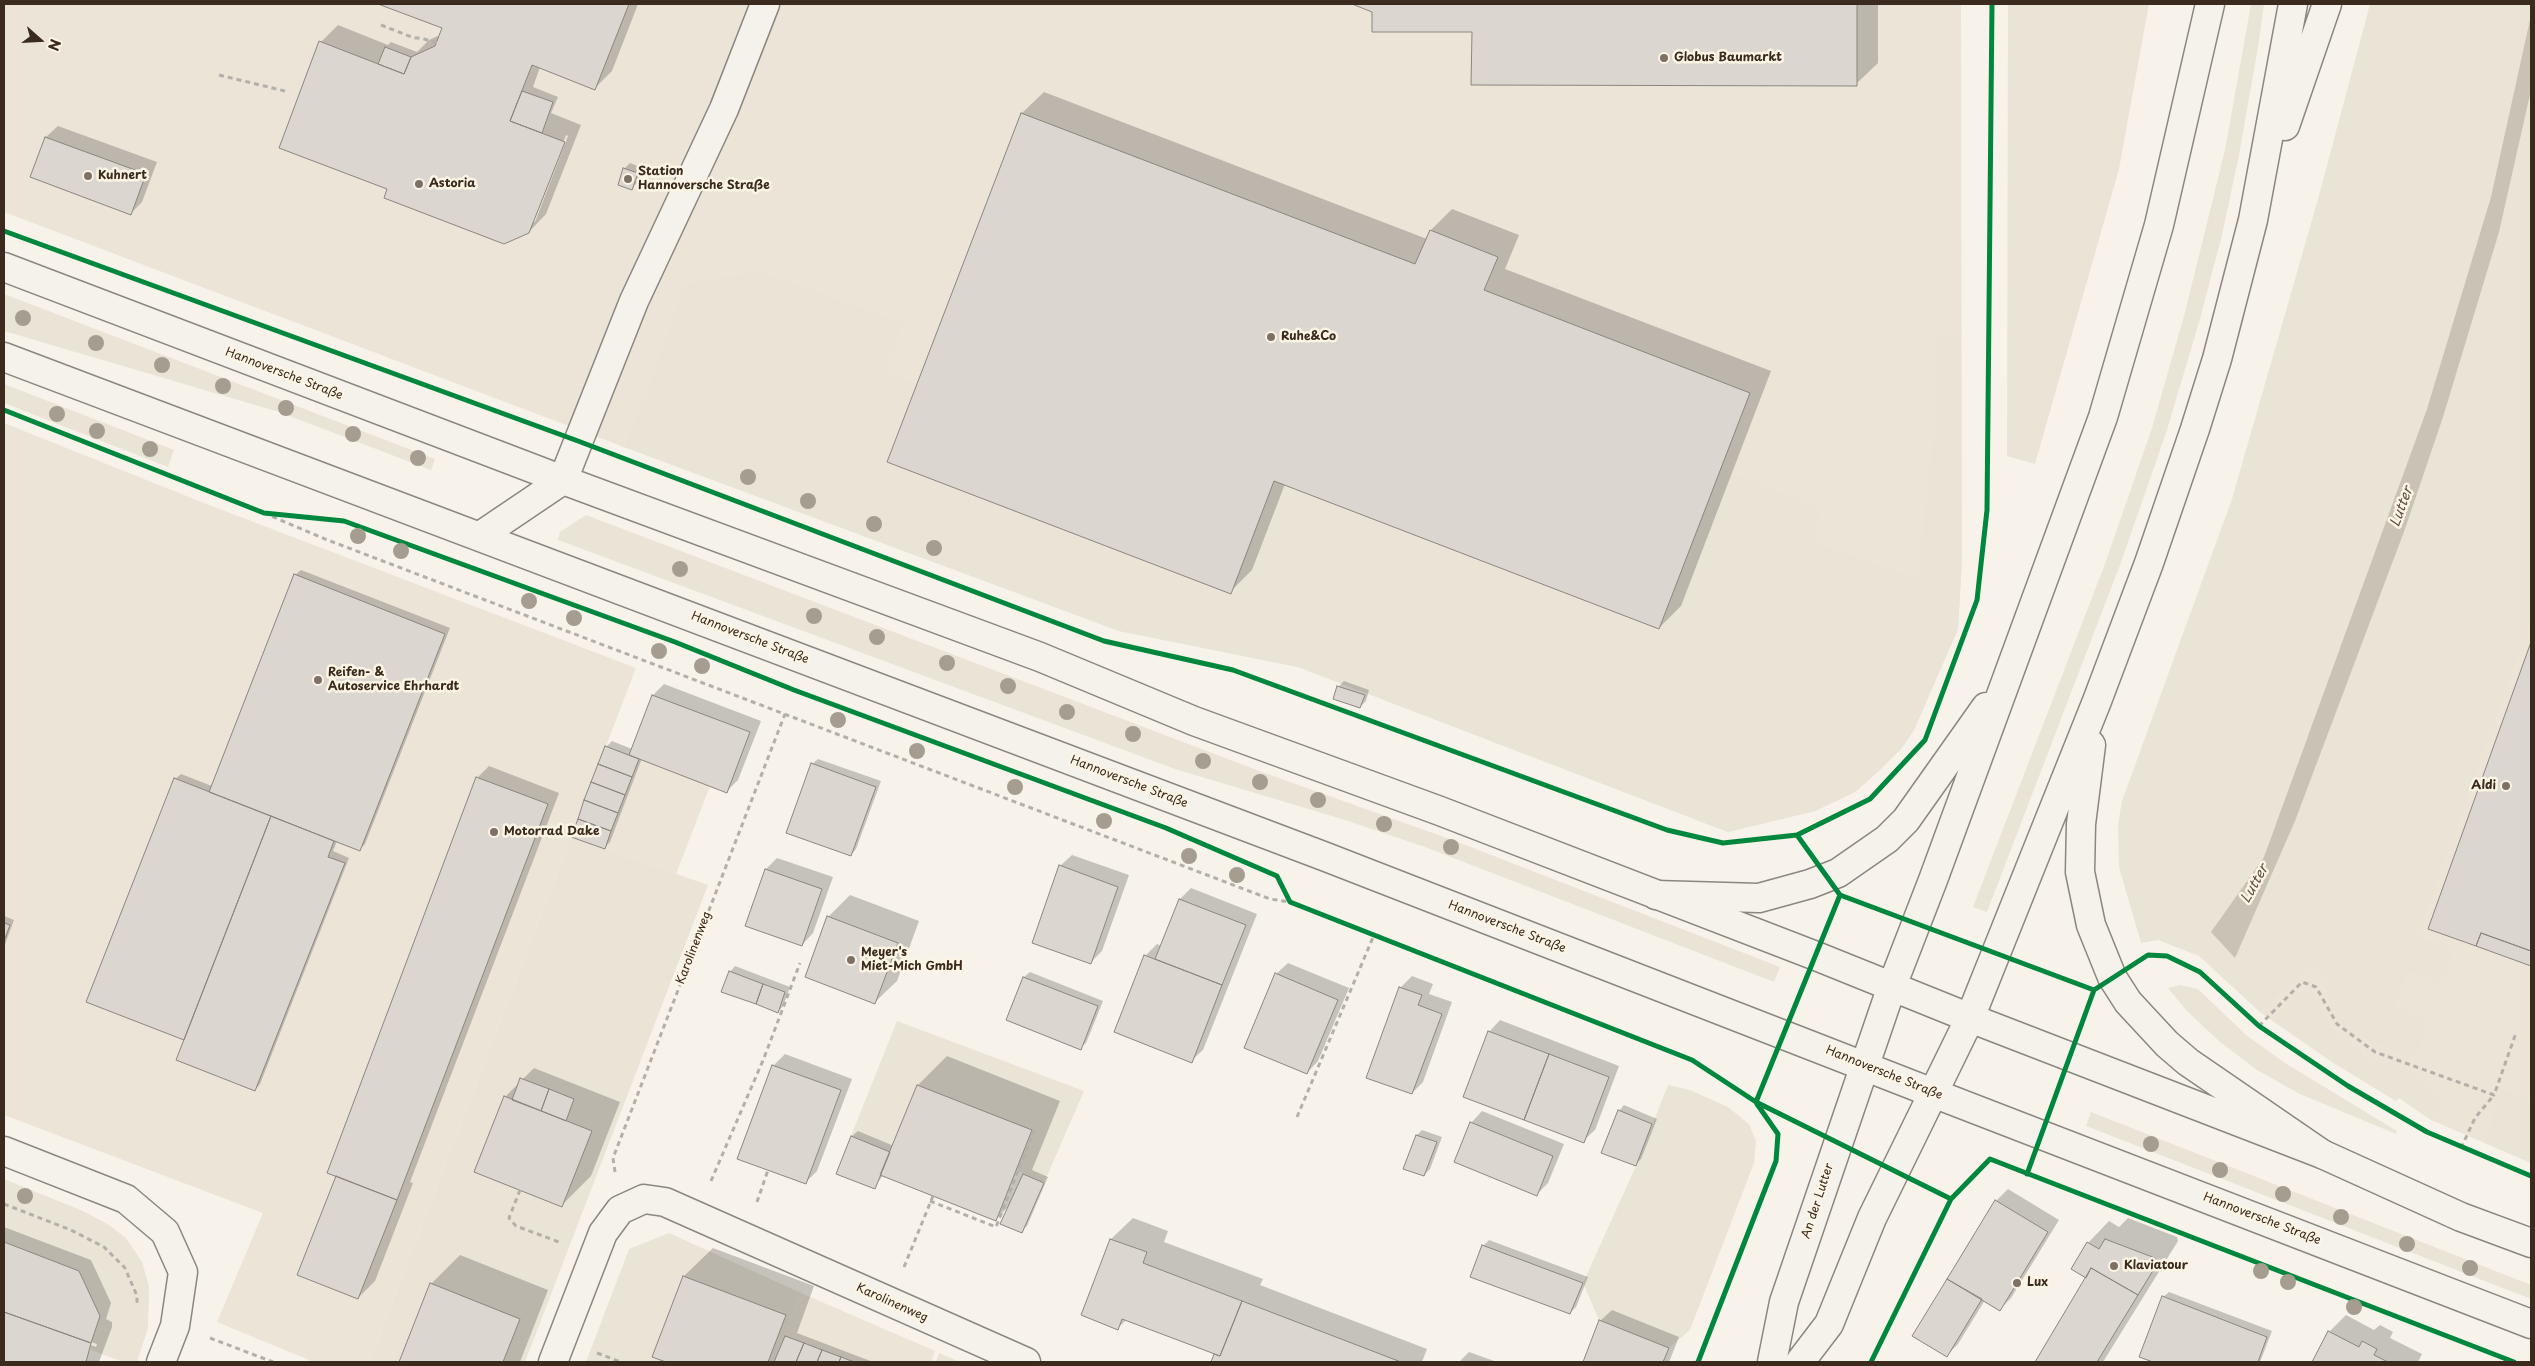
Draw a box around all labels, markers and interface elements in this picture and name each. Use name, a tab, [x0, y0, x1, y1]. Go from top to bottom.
north arrow	[15, 15, 65, 65]
text: N	[43, 36, 66, 54]
place label: Globus Baumarkt	[1674, 51, 1782, 65]
marker: Globus Baumarkt	[1658, 52, 1670, 64]
place label: Station Hannoversche Straße	[638, 165, 770, 193]
place label: Kuhnert	[98, 169, 147, 183]
marker: Kuhnert	[82, 170, 94, 182]
marker: Station Hannoversche Straße	[622, 173, 634, 185]
place label: Astoria	[429, 177, 476, 191]
marker: Astoria	[413, 178, 425, 190]
place label: Ruhe&Co	[1281, 330, 1336, 344]
marker: Ruhe&Co	[1265, 331, 1277, 343]
street label: Hannoversche Straße	[223, 345, 345, 403]
water label: Lutter	[2387, 485, 2417, 529]
street label: Hannoversche Straße	[689, 609, 811, 667]
place label: Reifen- & Autoservice Ehrhardt	[328, 666, 459, 694]
marker: Reifen- & Autoservice Ehrhardt	[312, 674, 324, 686]
street label: Hannoversche Straße	[1068, 753, 1190, 811]
place label: Aldi	[2471, 779, 2496, 793]
marker: Aldi	[2500, 780, 2512, 792]
place label: Motorrad Dake	[504, 825, 599, 839]
marker: Motorrad Dake	[488, 826, 500, 838]
water label: Lutter	[2238, 862, 2272, 906]
street label: Hannoversche Straße	[1446, 898, 1568, 956]
street label: Karolinenweg	[673, 910, 715, 986]
place label: Meyer's Miet-Mich GmbH	[861, 946, 963, 974]
marker: Meyer's Miet-Mich GmbH	[845, 954, 857, 966]
street label: Hannoversche Straße	[1823, 1043, 1945, 1103]
street label: An der Lutter	[1799, 1161, 1837, 1241]
street label: Hannoversche Straße	[2201, 1190, 2323, 1248]
place label: Klaviatour	[2124, 1259, 2188, 1273]
marker: Klaviatour	[2108, 1260, 2120, 1272]
place label: Lux	[2027, 1276, 2048, 1290]
marker: Lux	[2011, 1277, 2023, 1289]
street label: Karolinenweg	[854, 1281, 930, 1325]

